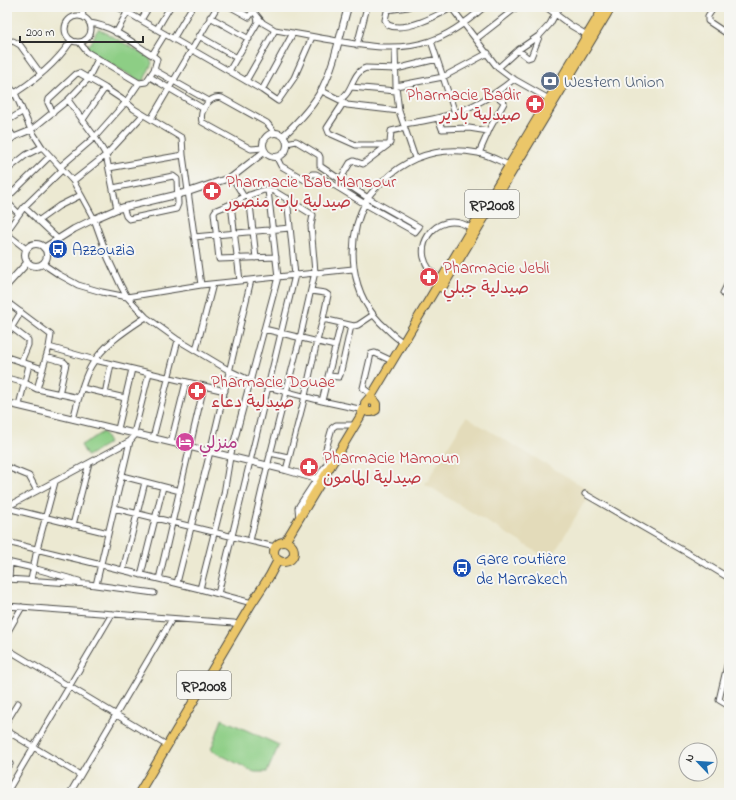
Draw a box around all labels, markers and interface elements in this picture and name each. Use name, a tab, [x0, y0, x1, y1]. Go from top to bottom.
scale bar	[20, 18, 143, 44]
text: 200 m	[26, 24, 55, 42]
bank icon: Western Union	[539, 70, 561, 92]
place label: Western Union	[564, 70, 664, 95]
place label: Pharmacie Badir صيدلية بادير	[406, 83, 522, 128]
pharmacy icon: Pharmacie Badir صيدلية بادير	[524, 93, 546, 115]
place label: Pharmacie Bab Mansour صيدلية باب منصور	[224, 170, 397, 215]
pharmacy icon: Pharmacie Bab Mansour صيدلية باب منصور	[201, 180, 223, 202]
road number: RP2008	[465, 190, 519, 218]
bus stop icon: Azzouzia	[47, 238, 69, 260]
place label: Azzouzia	[72, 238, 135, 263]
place label: Pharmacie Jebli صيدلية جبلي	[443, 256, 550, 302]
pharmacy icon: Pharmacie Jebli صيدلية جبلي	[418, 266, 440, 288]
place label: Pharmacie Douae صيدلية دعاء	[211, 370, 335, 415]
pharmacy icon: Pharmacie Douae صيدلية دعاء	[186, 380, 208, 402]
hotel icon: منزلي	[174, 431, 196, 453]
place label: منزلي	[199, 431, 238, 457]
place label: Pharmacie Mamoun صيدلية المامون	[323, 446, 459, 491]
pharmacy icon: Pharmacie Mamoun صيدلية المامون	[298, 456, 320, 478]
place label: Gare routière de Marrakech	[476, 547, 567, 592]
bus stop icon: Gare routière de Marrakech	[451, 557, 473, 579]
road number: RP2008	[177, 671, 231, 699]
north arrow	[678, 742, 718, 782]
text: N	[681, 751, 699, 765]

